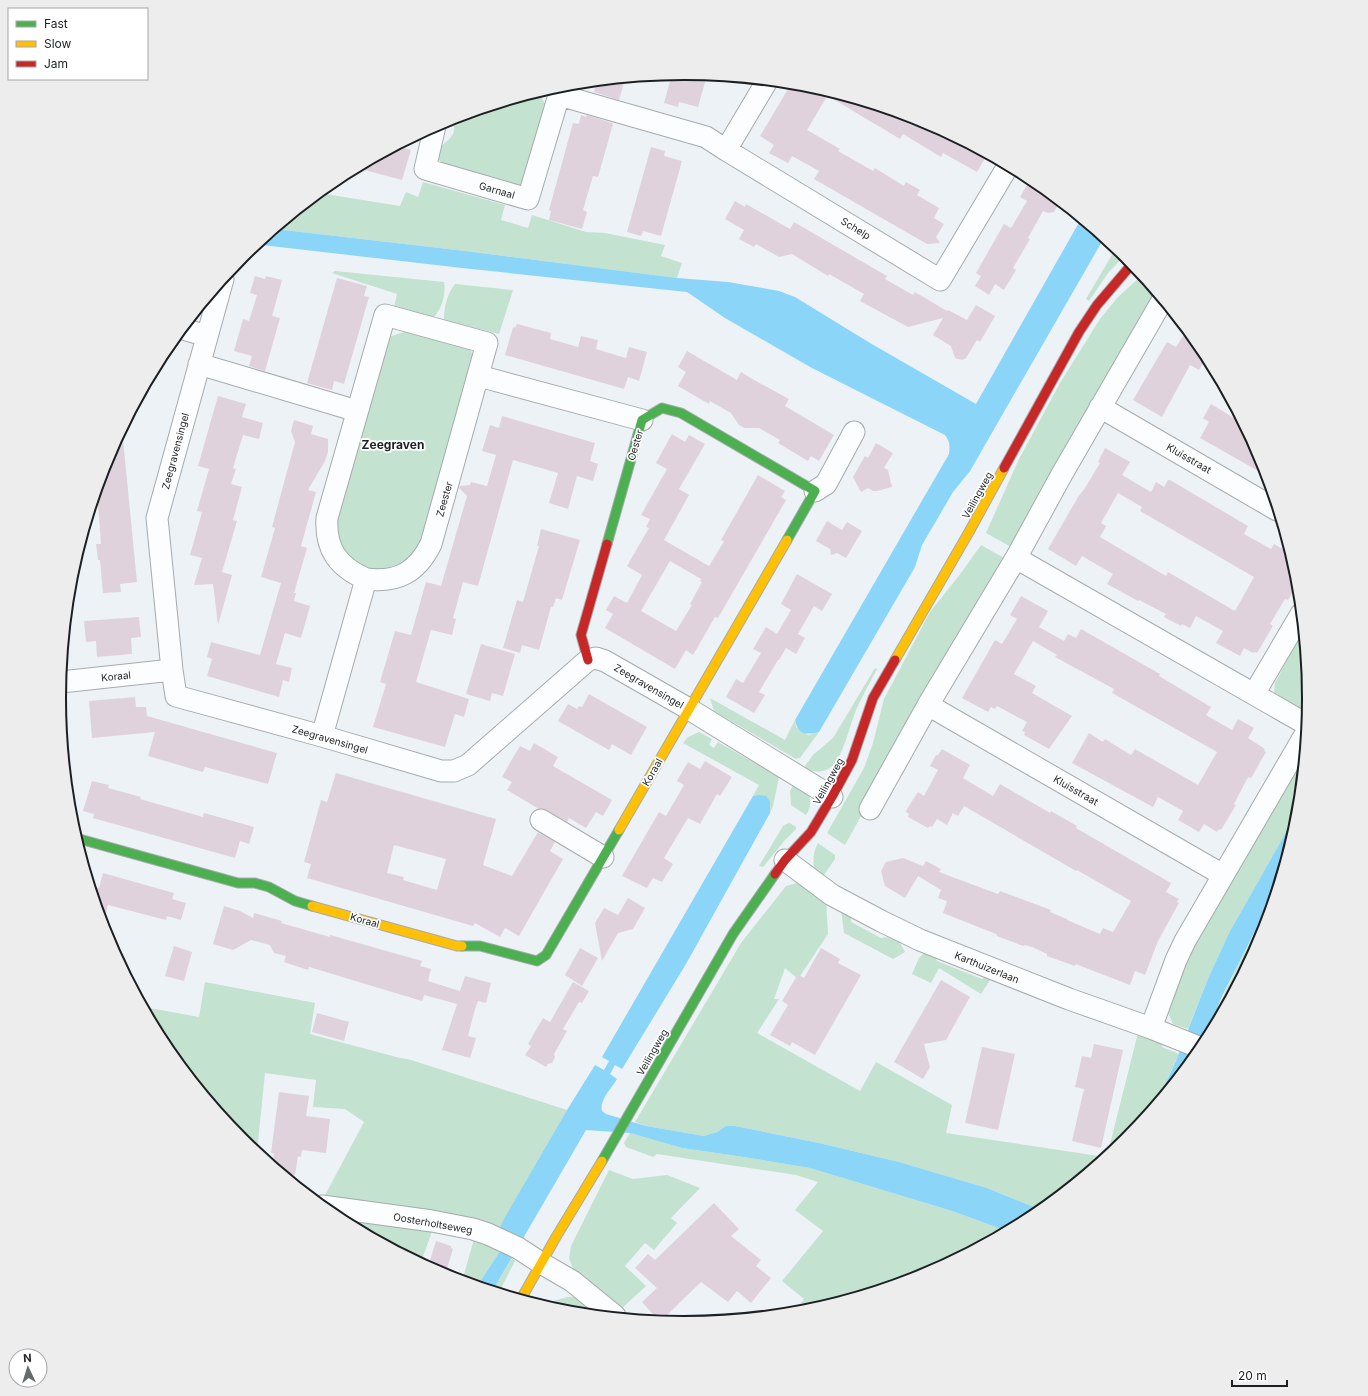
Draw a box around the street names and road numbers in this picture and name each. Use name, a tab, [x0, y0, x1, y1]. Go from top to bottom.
street label: Garnaal	[478, 179, 516, 201]
street label: Schelp	[839, 215, 873, 241]
street label: Zeegravensingel	[159, 412, 191, 490]
street label: Oester	[625, 428, 645, 462]
street label: Kluisstraat	[1165, 440, 1214, 476]
street label: Veilingweg	[959, 470, 995, 520]
street label: Zeester	[433, 480, 455, 518]
street label: Zeegravensingel	[612, 661, 686, 711]
street label: Koraal	[101, 668, 131, 684]
street label: Zeegravensingel	[291, 722, 369, 756]
street label: Koraal	[639, 756, 665, 788]
street label: Veilingweg	[810, 756, 846, 806]
street label: Kluisstraat	[1052, 772, 1101, 808]
street label: Koraal	[349, 910, 381, 930]
street label: Karthuizerlaan	[953, 949, 1021, 985]
street label: Veilingweg	[634, 1027, 670, 1077]
street label: Oosterholtseweg	[392, 1210, 474, 1236]

